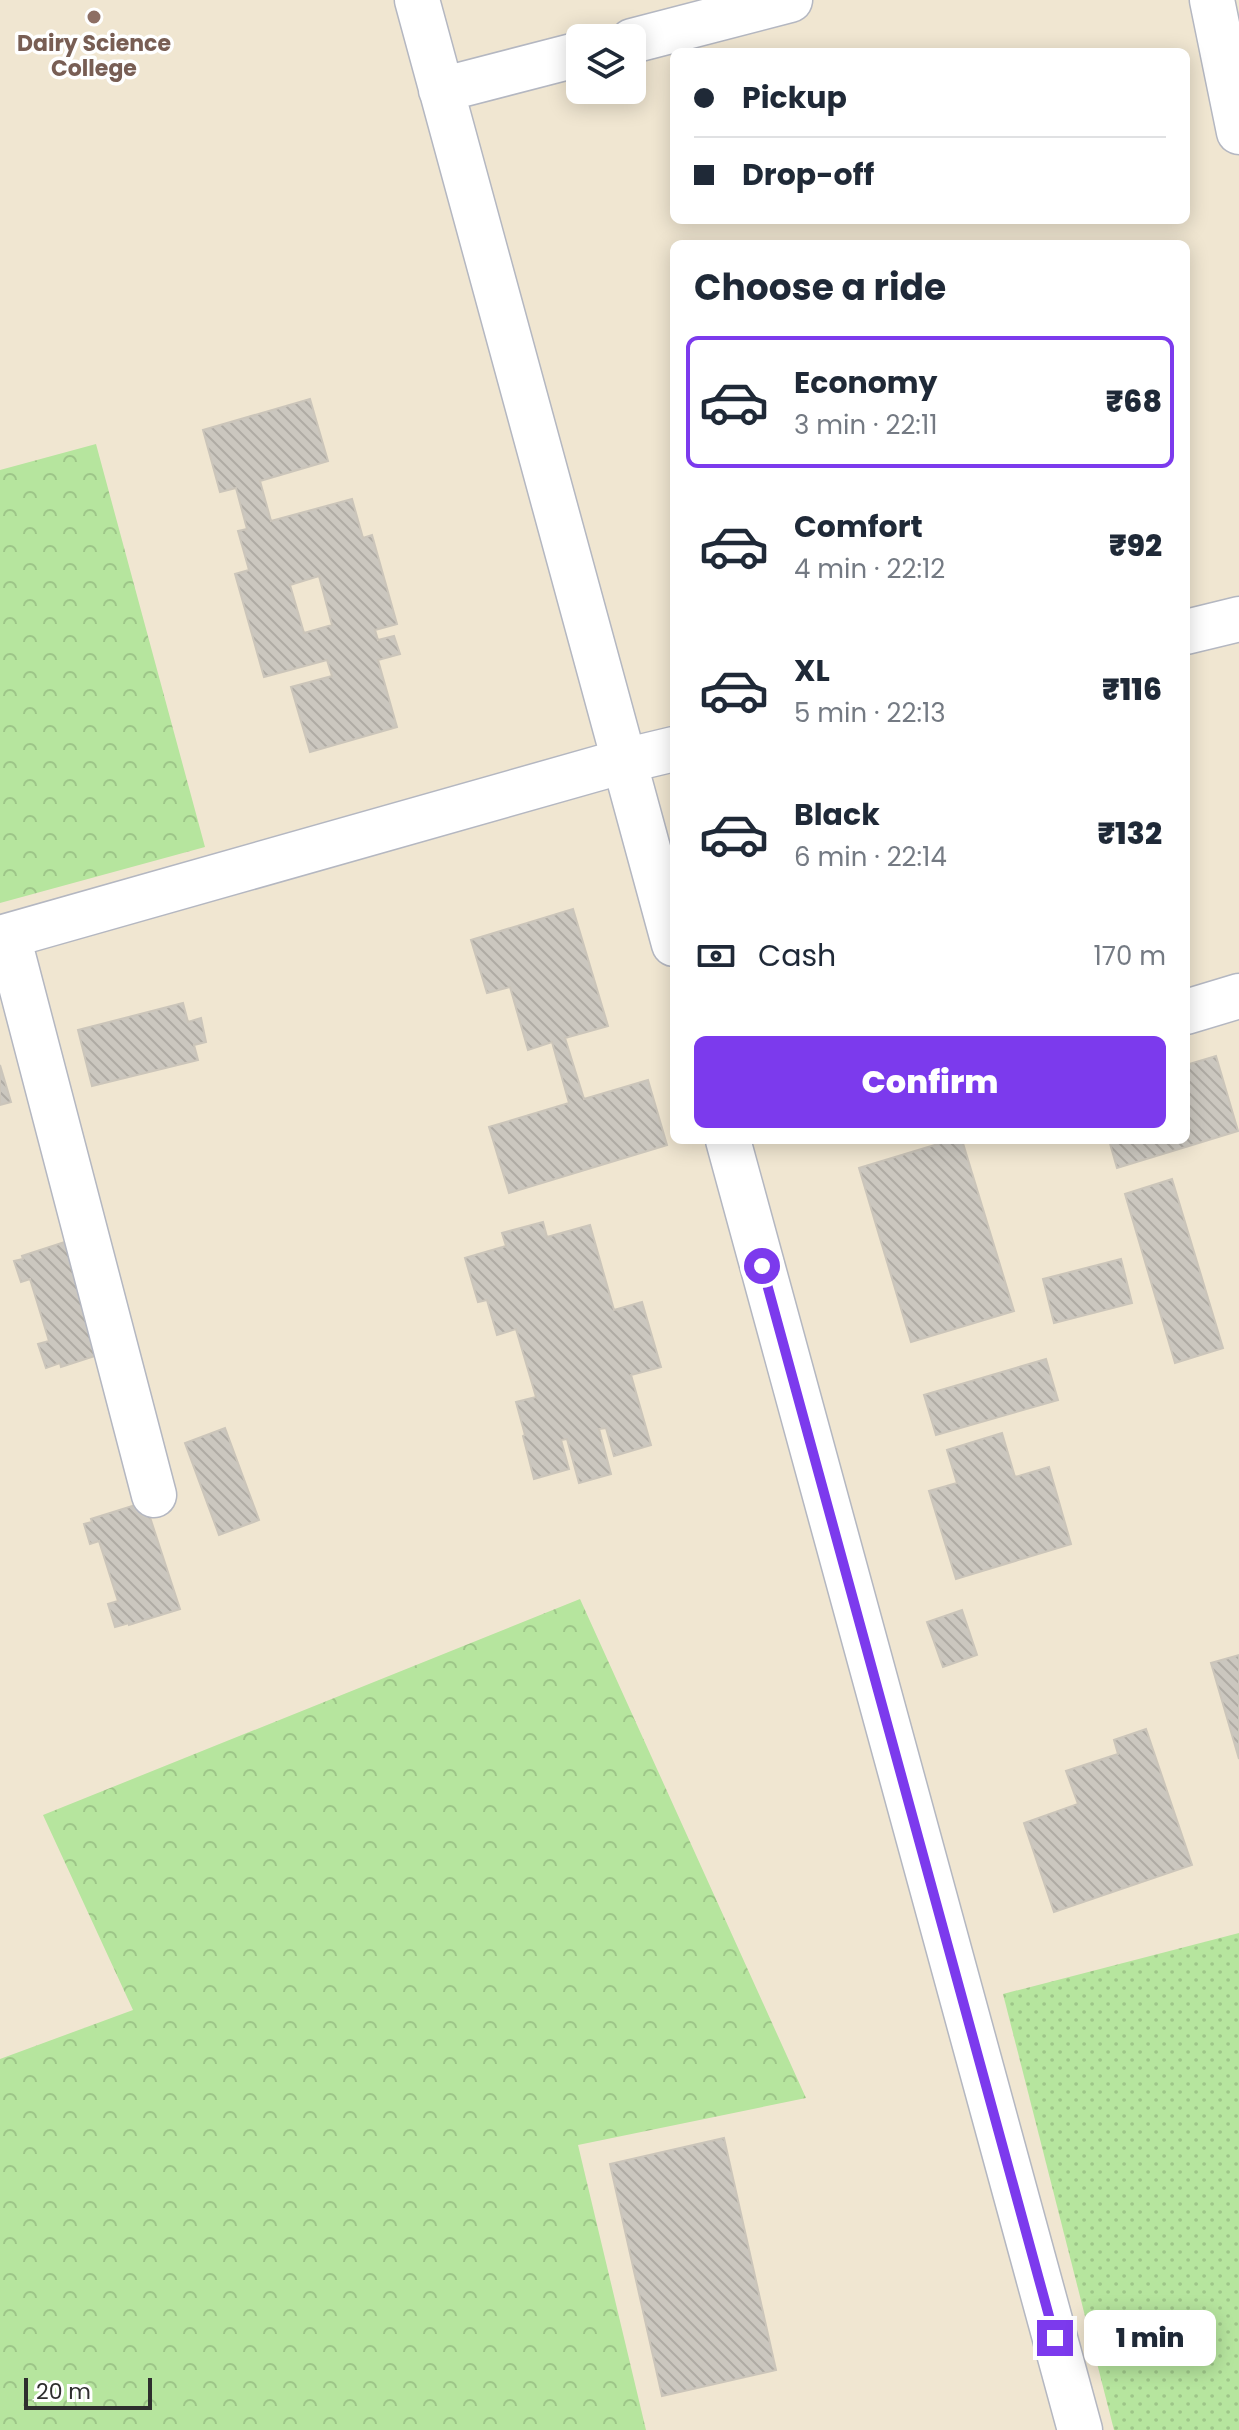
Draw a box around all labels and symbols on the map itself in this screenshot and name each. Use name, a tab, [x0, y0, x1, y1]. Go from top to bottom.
marker: Dairy Science College	[85, 8, 103, 26]
place label: Dairy Science College	[17, 28, 171, 84]
route start	[744, 1248, 780, 1284]
callout: 1 min	[1083, 2310, 1215, 2366]
route end	[1037, 2320, 1073, 2356]
scale bar	[24, 2374, 152, 2410]

